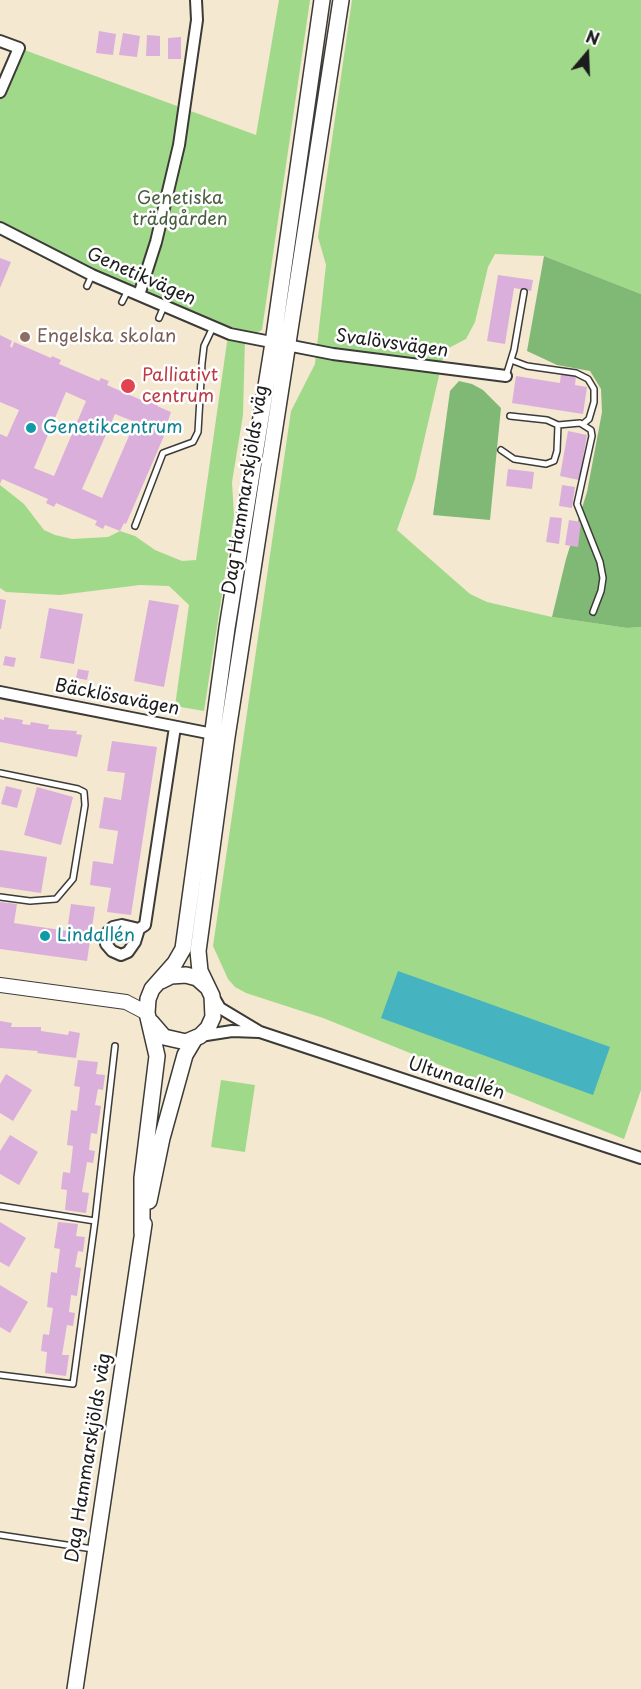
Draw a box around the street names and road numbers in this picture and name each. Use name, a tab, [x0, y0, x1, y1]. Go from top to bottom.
street label: Genetikvägen	[83, 243, 199, 311]
street label: Svalövsvägen	[334, 325, 450, 363]
street label: Dag Hammarskjölds väg	[219, 384, 273, 596]
street label: Bäcklösavägen	[53, 675, 181, 721]
street label: Ultunaallén	[405, 1053, 507, 1105]
street label: Dag Hammarskjölds väg	[62, 1352, 116, 1564]

